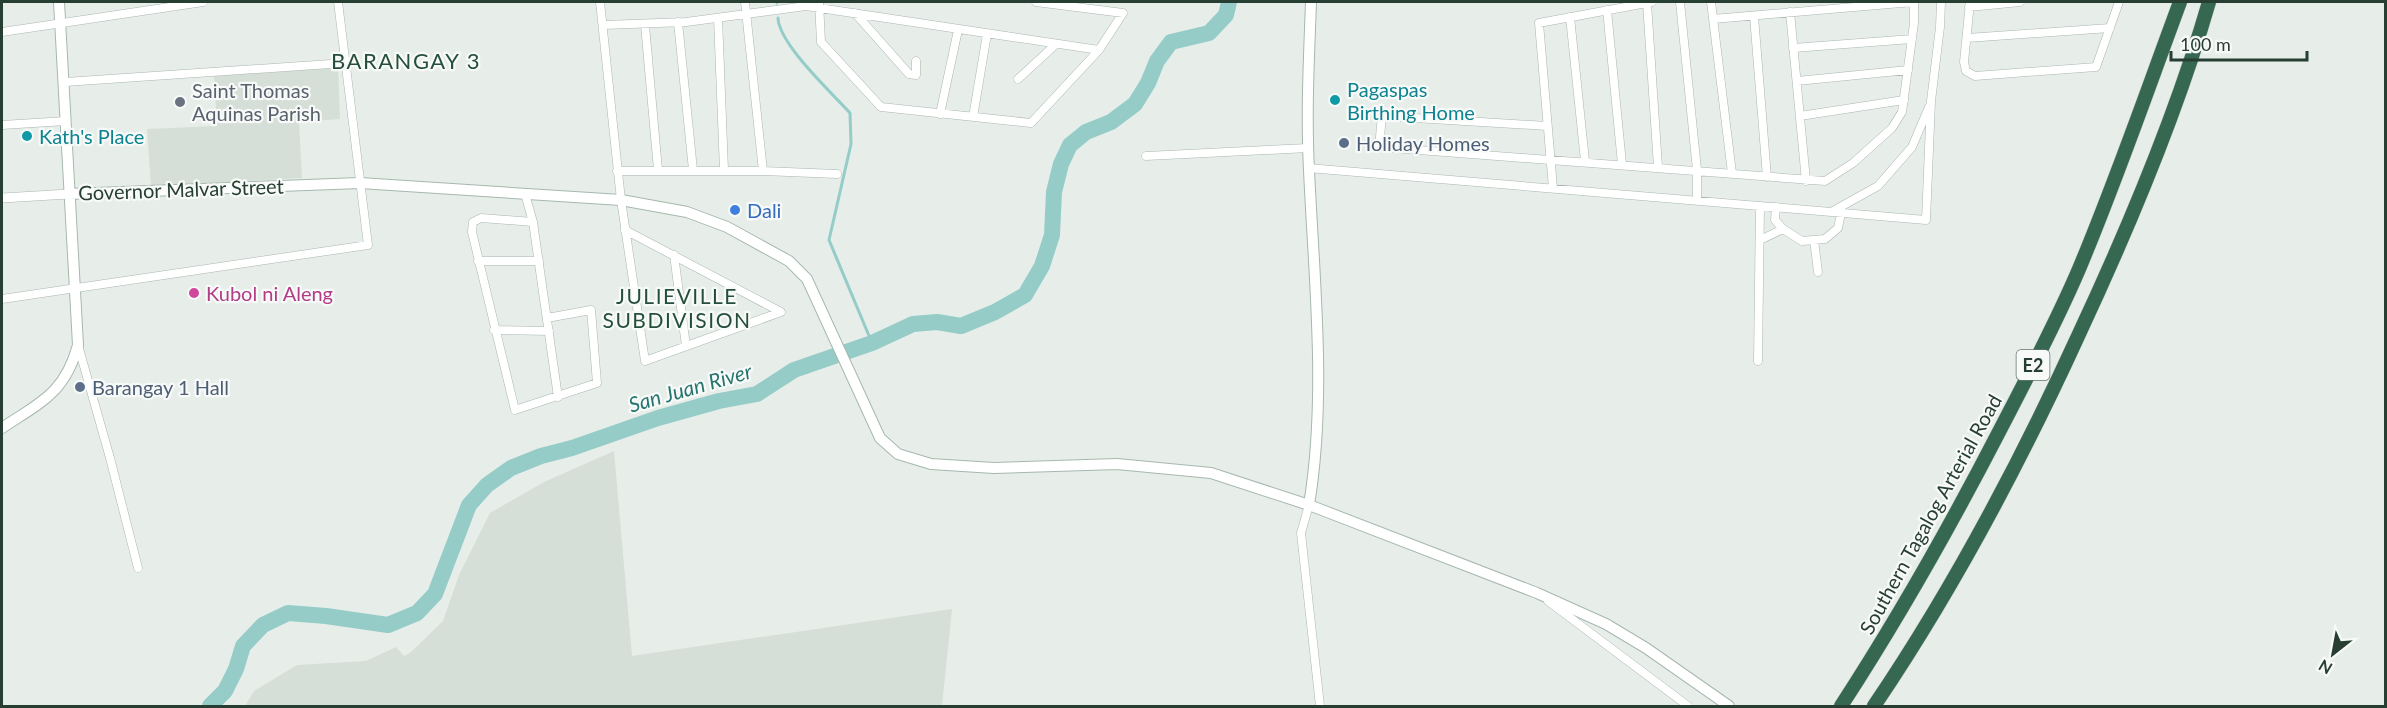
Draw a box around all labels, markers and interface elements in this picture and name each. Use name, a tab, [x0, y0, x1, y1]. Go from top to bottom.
scale bar	[2171, 24, 2308, 62]
text: 100 m	[2180, 33, 2231, 55]
district label: BARANGAY 3	[331, 47, 481, 74]
place label: Pagaspas Birthing Home	[1347, 77, 1475, 124]
place label: Saint Thomas Aquinas Parish	[192, 78, 321, 125]
marker: Pagaspas Birthing Home	[1328, 93, 1342, 107]
marker: Saint Thomas Aquinas Parish	[173, 95, 187, 109]
place label: Kath's Place	[39, 124, 144, 148]
marker: Kath's Place	[20, 129, 34, 143]
place label: Holiday Homes	[1356, 131, 1490, 155]
marker: Holiday Homes	[1337, 136, 1351, 150]
street label: Governor Malvar Street	[78, 173, 284, 205]
place label: Dali	[747, 198, 781, 222]
marker: Dali	[728, 203, 742, 217]
place label: Kubol ni Aleng	[206, 281, 333, 305]
district label: JULIEVILLE SUBDIVISION	[603, 283, 751, 332]
marker: Kubol ni Aleng	[187, 286, 201, 300]
road number: E2	[2016, 350, 2050, 380]
water label: San Juan River	[626, 357, 755, 417]
place label: Barangay 1 Hall	[92, 375, 229, 399]
marker: Barangay 1 Hall	[73, 380, 87, 394]
street label: Southern Tagalog Arterial Road	[1854, 390, 2006, 638]
north arrow	[2303, 624, 2363, 684]
text: N	[2315, 656, 2335, 679]

